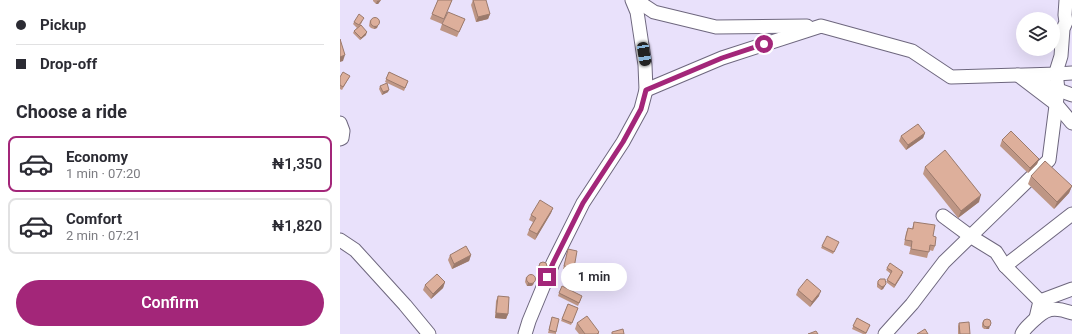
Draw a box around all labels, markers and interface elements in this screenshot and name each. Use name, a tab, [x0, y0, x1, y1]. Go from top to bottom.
map controls	[1016, 12, 1060, 56]
button: layers	[1016, 12, 1060, 56]
text: Pickup	[40, 16, 86, 34]
route start	[755, 35, 773, 53]
car	[636, 41, 652, 67]
text: Drop-off	[40, 55, 97, 73]
text: Choose a ride	[16, 101, 127, 122]
icon: car	[18, 146, 54, 182]
text: Economy	[66, 148, 128, 166]
text: ₦1,350	[272, 155, 322, 173]
text: 1 min · 07:20	[66, 166, 141, 181]
icon: car	[18, 208, 54, 244]
text: Comfort	[66, 210, 122, 228]
text: ₦1,820	[272, 217, 322, 235]
text: 2 min · 07:21	[66, 228, 141, 243]
callout: 1 min	[561, 263, 627, 291]
route end	[538, 268, 556, 286]
text: 1 min	[578, 269, 610, 284]
button: Confirm	[16, 280, 324, 326]

